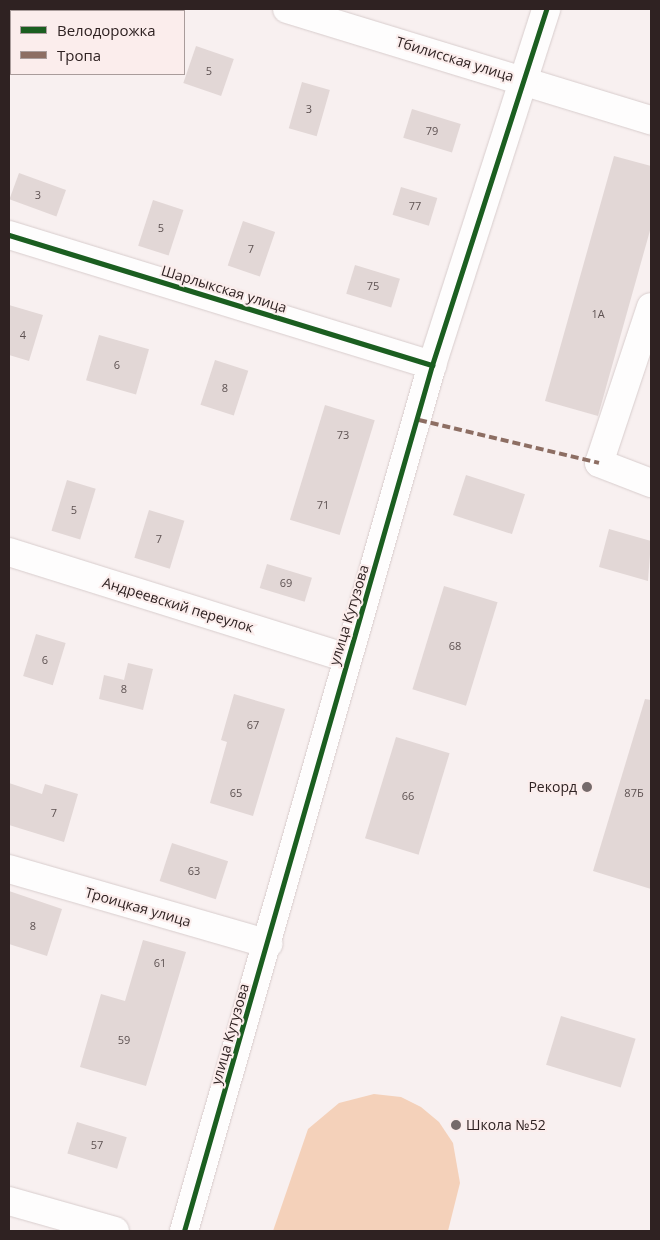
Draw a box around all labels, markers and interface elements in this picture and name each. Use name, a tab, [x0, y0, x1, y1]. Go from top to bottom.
legend	[10, 10, 185, 75]
text: Велодорожка	[57, 20, 156, 40]
street label: Тбилисская улица	[394, 33, 516, 85]
text: Тропа	[57, 45, 101, 65]
house number: 5	[206, 64, 212, 78]
house number: 3	[306, 102, 312, 116]
house number: 79	[426, 124, 438, 138]
house number: 3	[35, 188, 41, 202]
house number: 77	[409, 199, 421, 213]
house number: 5	[158, 221, 164, 235]
house number: 7	[248, 242, 254, 256]
street label: Шарлыкская улица	[159, 262, 289, 316]
house number: 75	[367, 279, 379, 293]
house number: 1А	[591, 307, 605, 321]
house number: 4	[20, 328, 26, 342]
house number: 6	[114, 358, 120, 372]
house number: 8	[222, 381, 228, 395]
house number: 73	[337, 428, 349, 442]
house number: 71	[317, 498, 329, 512]
house number: 5	[71, 503, 77, 517]
house number: 7	[156, 532, 162, 546]
street label: улица Кутузова	[326, 563, 372, 667]
street label: Андреевский переулок	[100, 574, 256, 636]
house number: 69	[280, 576, 292, 590]
house number: 68	[449, 639, 461, 653]
house number: 6	[42, 653, 48, 667]
house number: 8	[121, 682, 127, 696]
house number: 67	[247, 718, 259, 732]
place label: Рекорд	[528, 779, 577, 795]
marker: Рекорд	[581, 781, 593, 793]
house number: 65	[230, 786, 242, 800]
house number: 87Б	[624, 786, 644, 800]
house number: 66	[402, 789, 414, 803]
house number: 7	[51, 806, 57, 820]
house number: 63	[188, 864, 200, 878]
street label: Троицкая улица	[83, 884, 193, 930]
house number: 8	[30, 919, 36, 933]
house number: 61	[154, 956, 166, 970]
street label: улица Кутузова	[208, 982, 252, 1086]
house number: 59	[118, 1033, 130, 1047]
place label: Школа №52	[466, 1117, 546, 1133]
marker: Школа №52	[450, 1119, 462, 1131]
house number: 57	[91, 1138, 103, 1152]

